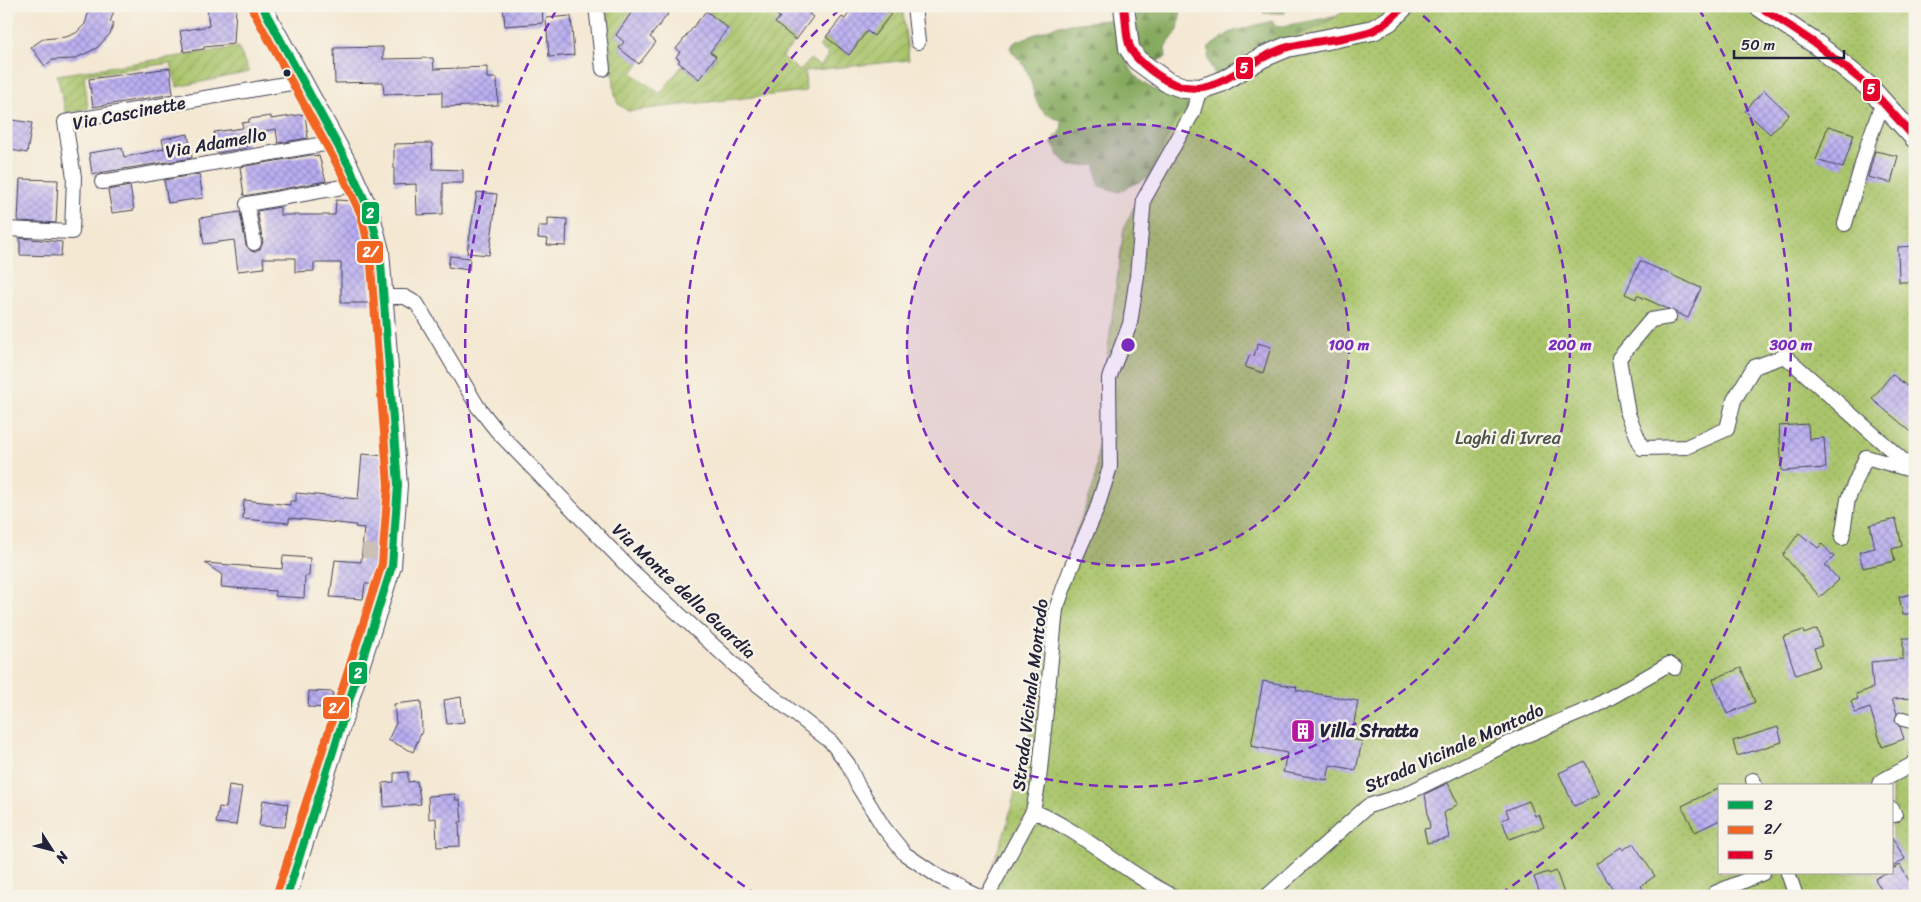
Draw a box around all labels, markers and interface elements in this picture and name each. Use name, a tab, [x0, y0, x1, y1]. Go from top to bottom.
scale bar	[1734, 28, 1844, 60]
text: 50 m	[1741, 32, 1776, 58]
line badge: 5	[1235, 56, 1254, 80]
text: 5	[1240, 56, 1249, 81]
unlabelled marker	[282, 68, 292, 78]
text: 5	[1867, 77, 1876, 102]
line badge: 5	[1862, 78, 1881, 102]
street label: Via Cascinette	[70, 86, 189, 140]
street label: Via Adamello	[163, 118, 269, 168]
line badge: 2	[361, 201, 380, 225]
text: 2	[365, 201, 375, 226]
line badge: 2/	[356, 240, 384, 264]
text: 2/	[361, 240, 380, 265]
text: 100 m	[1329, 332, 1370, 358]
text: 200 m	[1547, 332, 1592, 358]
text: 300 m	[1769, 332, 1813, 358]
centre of rings	[1119, 336, 1137, 354]
park label: Laghi di Ivrea	[1455, 422, 1562, 454]
street label: Via Monte della Guardia	[604, 515, 764, 667]
street label: Strada Vicinale Montodo	[1002, 597, 1058, 793]
line badge: 2	[348, 661, 368, 685]
text: 2	[353, 661, 363, 686]
street label: Strada Vicinale Montodo	[1359, 694, 1549, 802]
line badge: 2/	[322, 696, 350, 720]
text: 2/	[327, 696, 346, 721]
place label: Villa Stratta	[1320, 715, 1419, 747]
building icon: Villa Stratta	[1290, 718, 1316, 744]
legend	[1718, 784, 1894, 874]
text: 2	[1764, 792, 1773, 818]
text: 2/	[1764, 816, 1782, 842]
north arrow	[28, 824, 78, 874]
text: 5	[1764, 842, 1773, 868]
text: N	[49, 845, 76, 869]

